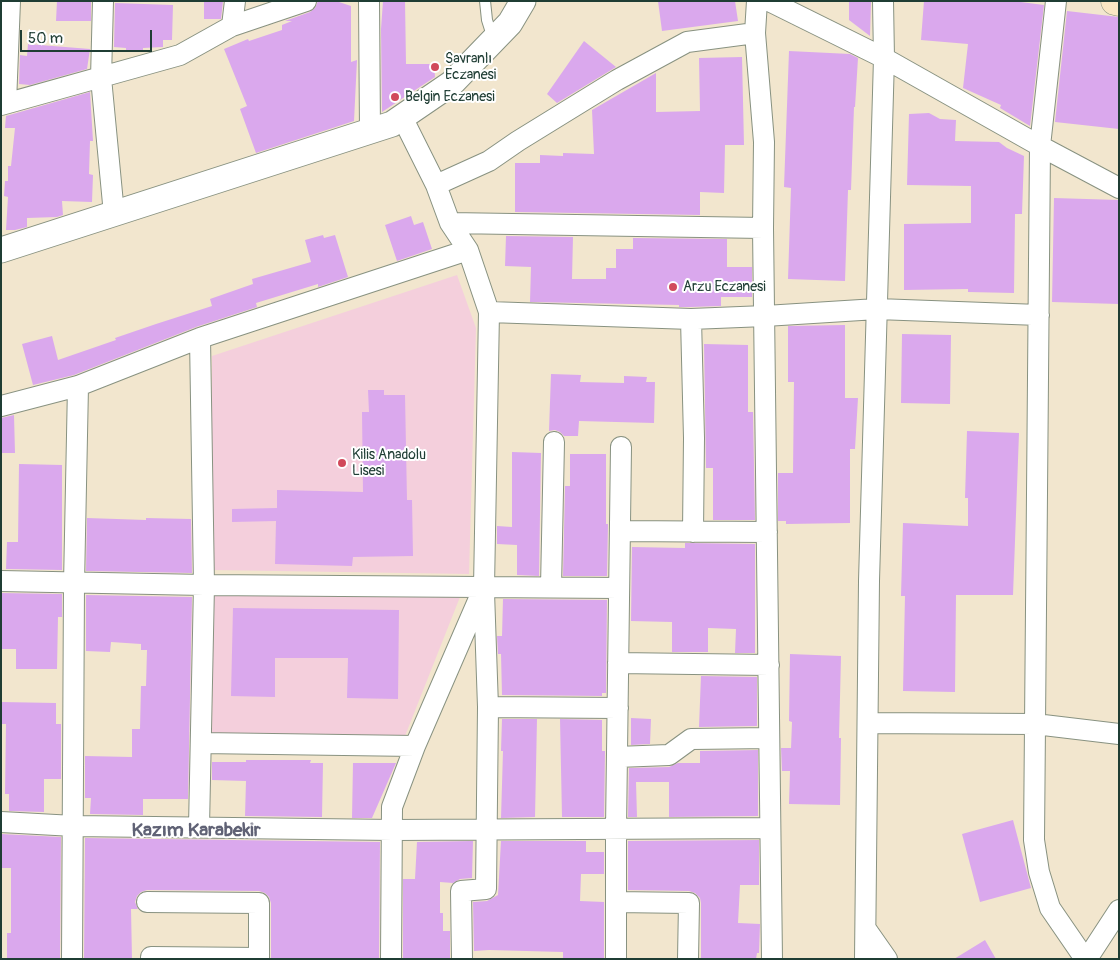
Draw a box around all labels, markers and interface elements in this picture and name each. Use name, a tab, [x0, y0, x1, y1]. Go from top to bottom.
scale bar	[22, 20, 155, 52]
text: 50 m	[28, 29, 63, 48]
place label: Savranlı Eczanesi	[445, 51, 496, 84]
marker: Savranlı Eczanesi	[429, 61, 441, 73]
place label: Belgin Eczanesi	[405, 89, 495, 105]
marker: Belgin Eczanesi	[389, 91, 401, 103]
place label: Arzu Eczanesi	[683, 279, 766, 295]
marker: Arzu Eczanesi	[667, 281, 679, 293]
place label: Kilis Anadolu Lisesi	[352, 447, 426, 480]
marker: Kilis Anadolu Lisesi	[336, 457, 348, 469]
district label: Kazım Karabekir	[132, 820, 260, 842]

